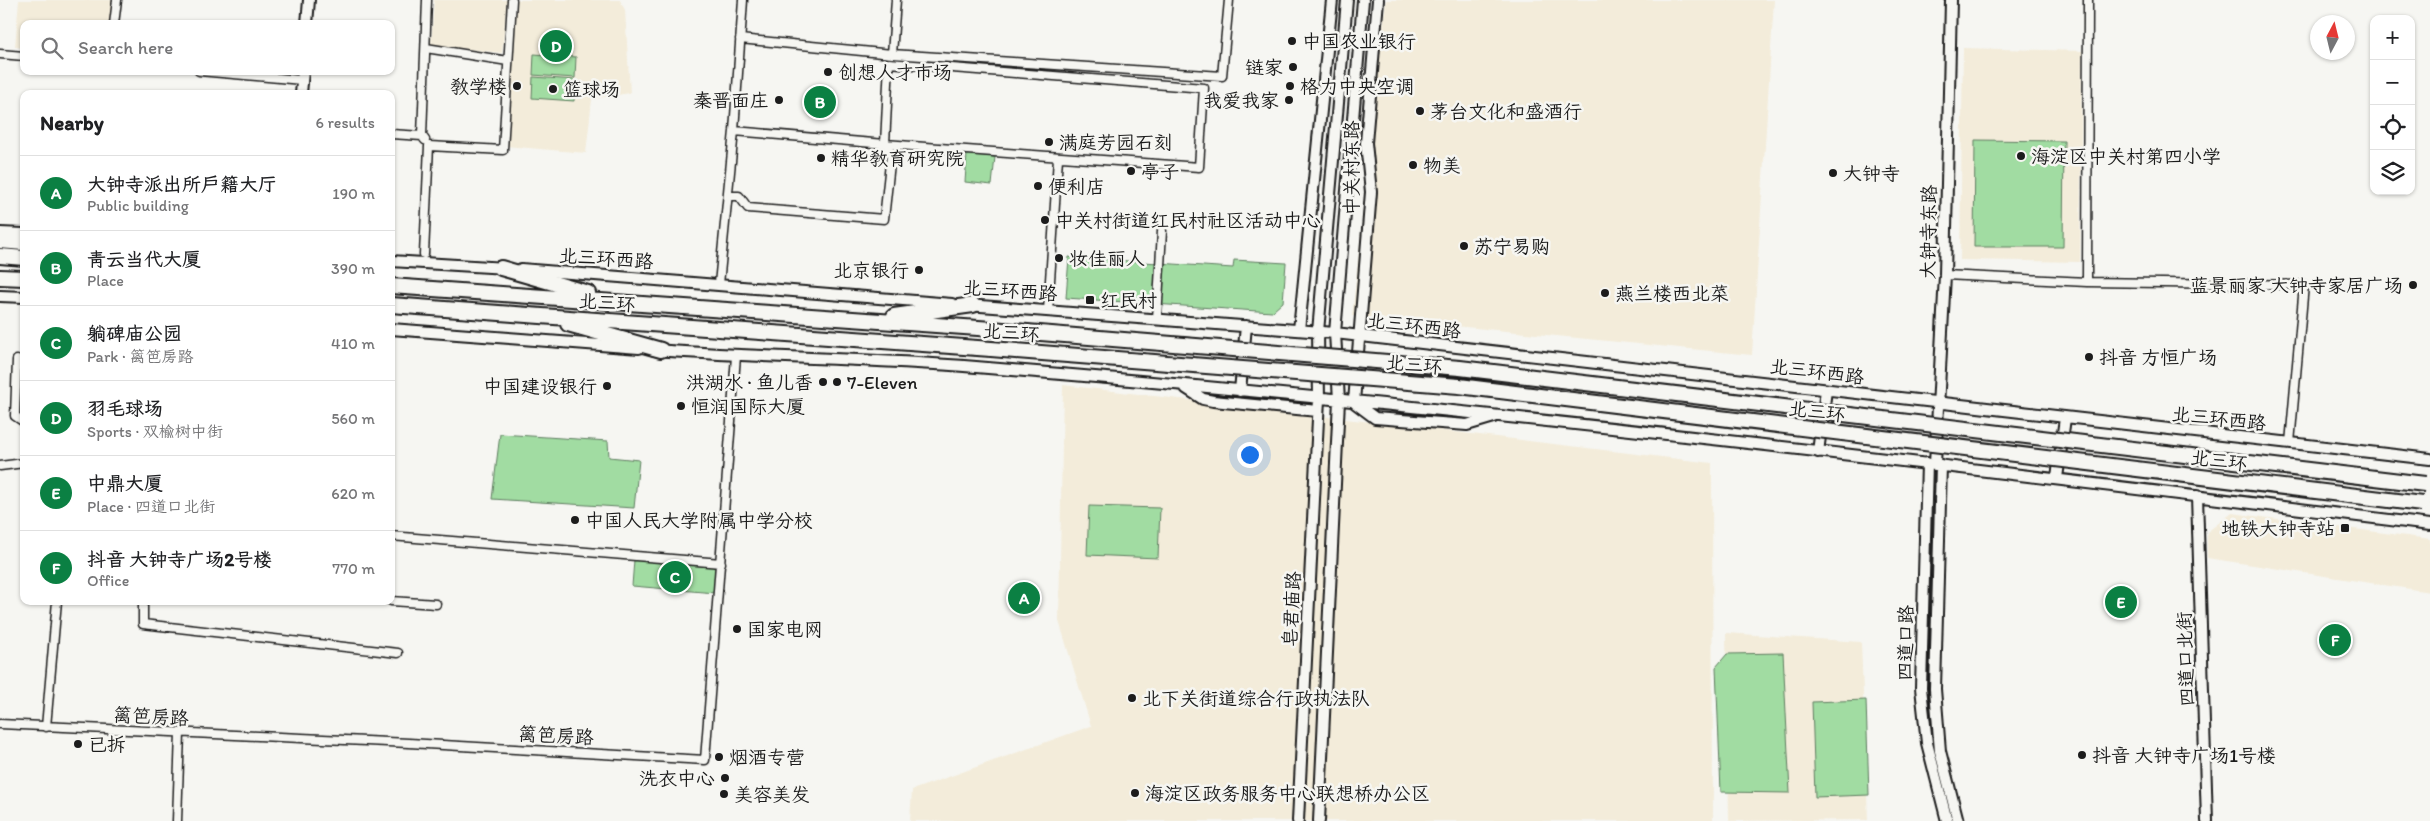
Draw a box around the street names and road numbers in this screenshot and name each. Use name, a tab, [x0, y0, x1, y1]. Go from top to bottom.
street label: 中关村东路	[1340, 120, 1363, 216]
street label: 大钟寺东路	[1916, 184, 1941, 280]
street label: 北三环西路	[558, 244, 654, 273]
street label: 北三环西路	[962, 276, 1058, 305]
street label: 北三环	[578, 289, 636, 316]
street label: 北三环西路	[1365, 308, 1462, 343]
street label: 北三环	[982, 319, 1040, 346]
street label: 北三环	[1385, 351, 1443, 378]
street label: 北三环西路	[1768, 354, 1865, 389]
street label: 北三环	[1787, 397, 1847, 426]
street label: 北三环西路	[2170, 402, 2267, 435]
street label: 北三环	[2189, 446, 2249, 475]
street label: 皂君庙路	[1278, 570, 1305, 648]
street label: 四道口路	[1893, 605, 1918, 681]
street label: 四道口北街	[2172, 611, 2199, 707]
street label: 篱笆房路	[112, 703, 190, 730]
street label: 篱笆房路	[517, 722, 595, 749]

